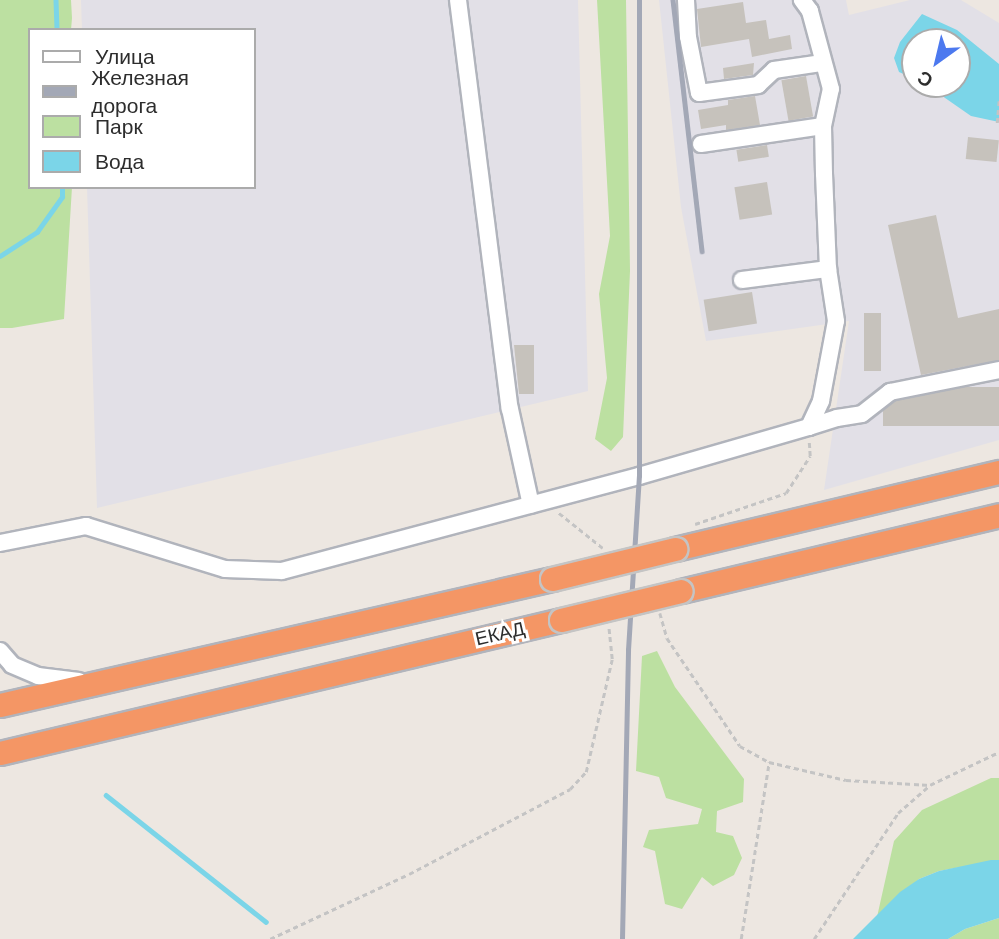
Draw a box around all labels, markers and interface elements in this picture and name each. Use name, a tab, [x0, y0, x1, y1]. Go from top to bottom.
legend	[28, 28, 256, 189]
north arrow	[901, 28, 971, 98]
text: Улица	[95, 43, 155, 71]
text: Железная дорога	[91, 64, 189, 120]
text: С	[912, 65, 938, 93]
text: Парк	[95, 113, 143, 141]
text: Вода	[95, 148, 144, 176]
street label: ЕКАД	[473, 617, 527, 651]

